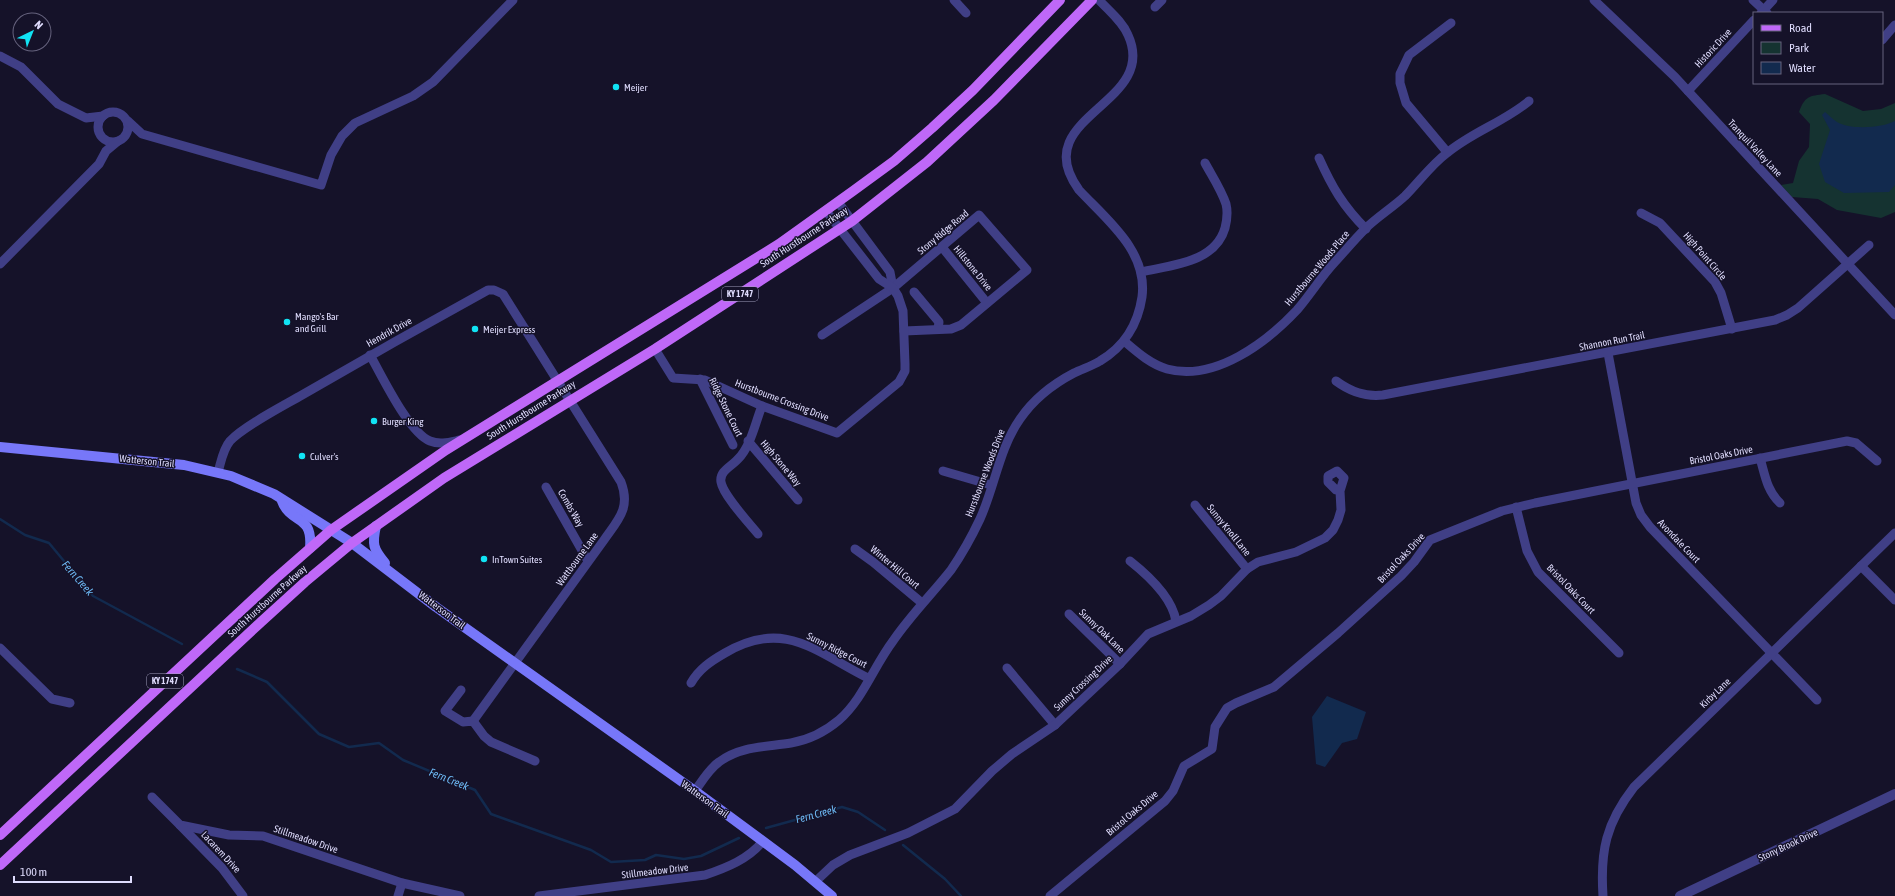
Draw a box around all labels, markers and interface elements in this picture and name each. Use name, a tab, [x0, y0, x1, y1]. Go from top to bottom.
north arrow	[12, 12, 52, 52]
legend	[1753, 12, 1883, 84]
text: N	[32, 18, 45, 31]
text: Road	[1789, 21, 1812, 35]
street label: Historic Drive	[1692, 26, 1734, 70]
text: Park	[1789, 41, 1810, 55]
text: Water	[1789, 61, 1816, 75]
marker: Meijer	[611, 82, 621, 92]
place label: Meijer	[624, 82, 648, 93]
street label: Tranquil Valley Lane	[1726, 117, 1785, 179]
street label: South Hurstbourne Parkway	[758, 205, 850, 269]
street label: Stony Ridge Road	[915, 207, 971, 257]
street label: Hurstbourne Woods Place	[1282, 228, 1352, 308]
street label: High Point Circle	[1681, 230, 1729, 283]
street label: Hillstone Drive	[952, 243, 995, 293]
road number: KY 1747	[722, 287, 758, 301]
place label: Mango's Bar and Grill	[295, 311, 340, 334]
street label: Hendrik Drive	[364, 315, 414, 349]
marker: Mango's Bar and Grill	[282, 317, 292, 327]
marker: Meijer Express	[470, 324, 480, 334]
place label: Meijer Express	[483, 324, 536, 335]
street label: Shannon Run Trail	[1578, 329, 1646, 353]
street label: Ridge Stone Court	[707, 376, 745, 438]
street label: Hurstbourne Crossing Drive	[734, 377, 831, 423]
street label: South Hurstbourne Parkway	[485, 378, 577, 442]
marker: Burger King	[369, 416, 379, 426]
place label: Burger King	[382, 416, 424, 427]
street label: Hurstbourne Woods Drive	[963, 427, 1007, 519]
street label: High Stone Way	[759, 438, 803, 488]
street label: Bristol Oaks Drive	[1688, 443, 1754, 467]
marker: Culver's	[297, 451, 307, 461]
place label: Culver's	[310, 451, 339, 462]
street label: Watterson Trail	[119, 453, 175, 469]
street label: Combs Way	[556, 487, 586, 529]
street label: Sunny Knoll Lane	[1205, 502, 1253, 558]
street label: Avondale Court	[1656, 517, 1703, 565]
street label: Wattbourne Lane	[554, 530, 600, 588]
street label: Bristol Oaks Drive	[1375, 530, 1427, 585]
street label: Winter Hill Court	[868, 543, 922, 591]
marker: InTown Suites	[479, 554, 489, 564]
place label: InTown Suites	[492, 554, 543, 565]
water label: Fern Creek	[60, 558, 96, 598]
street label: Bristol Oaks Court	[1545, 562, 1597, 616]
street label: South Hurstbourne Parkway	[225, 563, 309, 639]
street label: Watterson Trail	[417, 589, 468, 631]
street label: Sunny Oak Lane	[1077, 607, 1127, 656]
street label: Sunny Ridge Court	[805, 630, 869, 670]
street label: Sunny Crossing Drive	[1052, 653, 1115, 713]
road number: KY 1747	[147, 674, 183, 688]
street label: Kirby Lane	[1697, 675, 1733, 710]
water label: Fern Creek	[427, 766, 471, 792]
street label: Watterson Trail	[679, 778, 731, 820]
street label: Bristol Oaks Drive	[1104, 788, 1160, 838]
water label: Fern Creek	[794, 803, 838, 825]
street label: Stillmeadow Drive	[272, 823, 340, 855]
street label: Stony Brook Drive	[1757, 826, 1820, 864]
street label: Lacarem Drive	[199, 829, 243, 875]
scale bar	[14, 858, 131, 884]
street label: Stillmeadow Drive	[621, 861, 689, 881]
text: 100 m	[20, 865, 47, 879]

